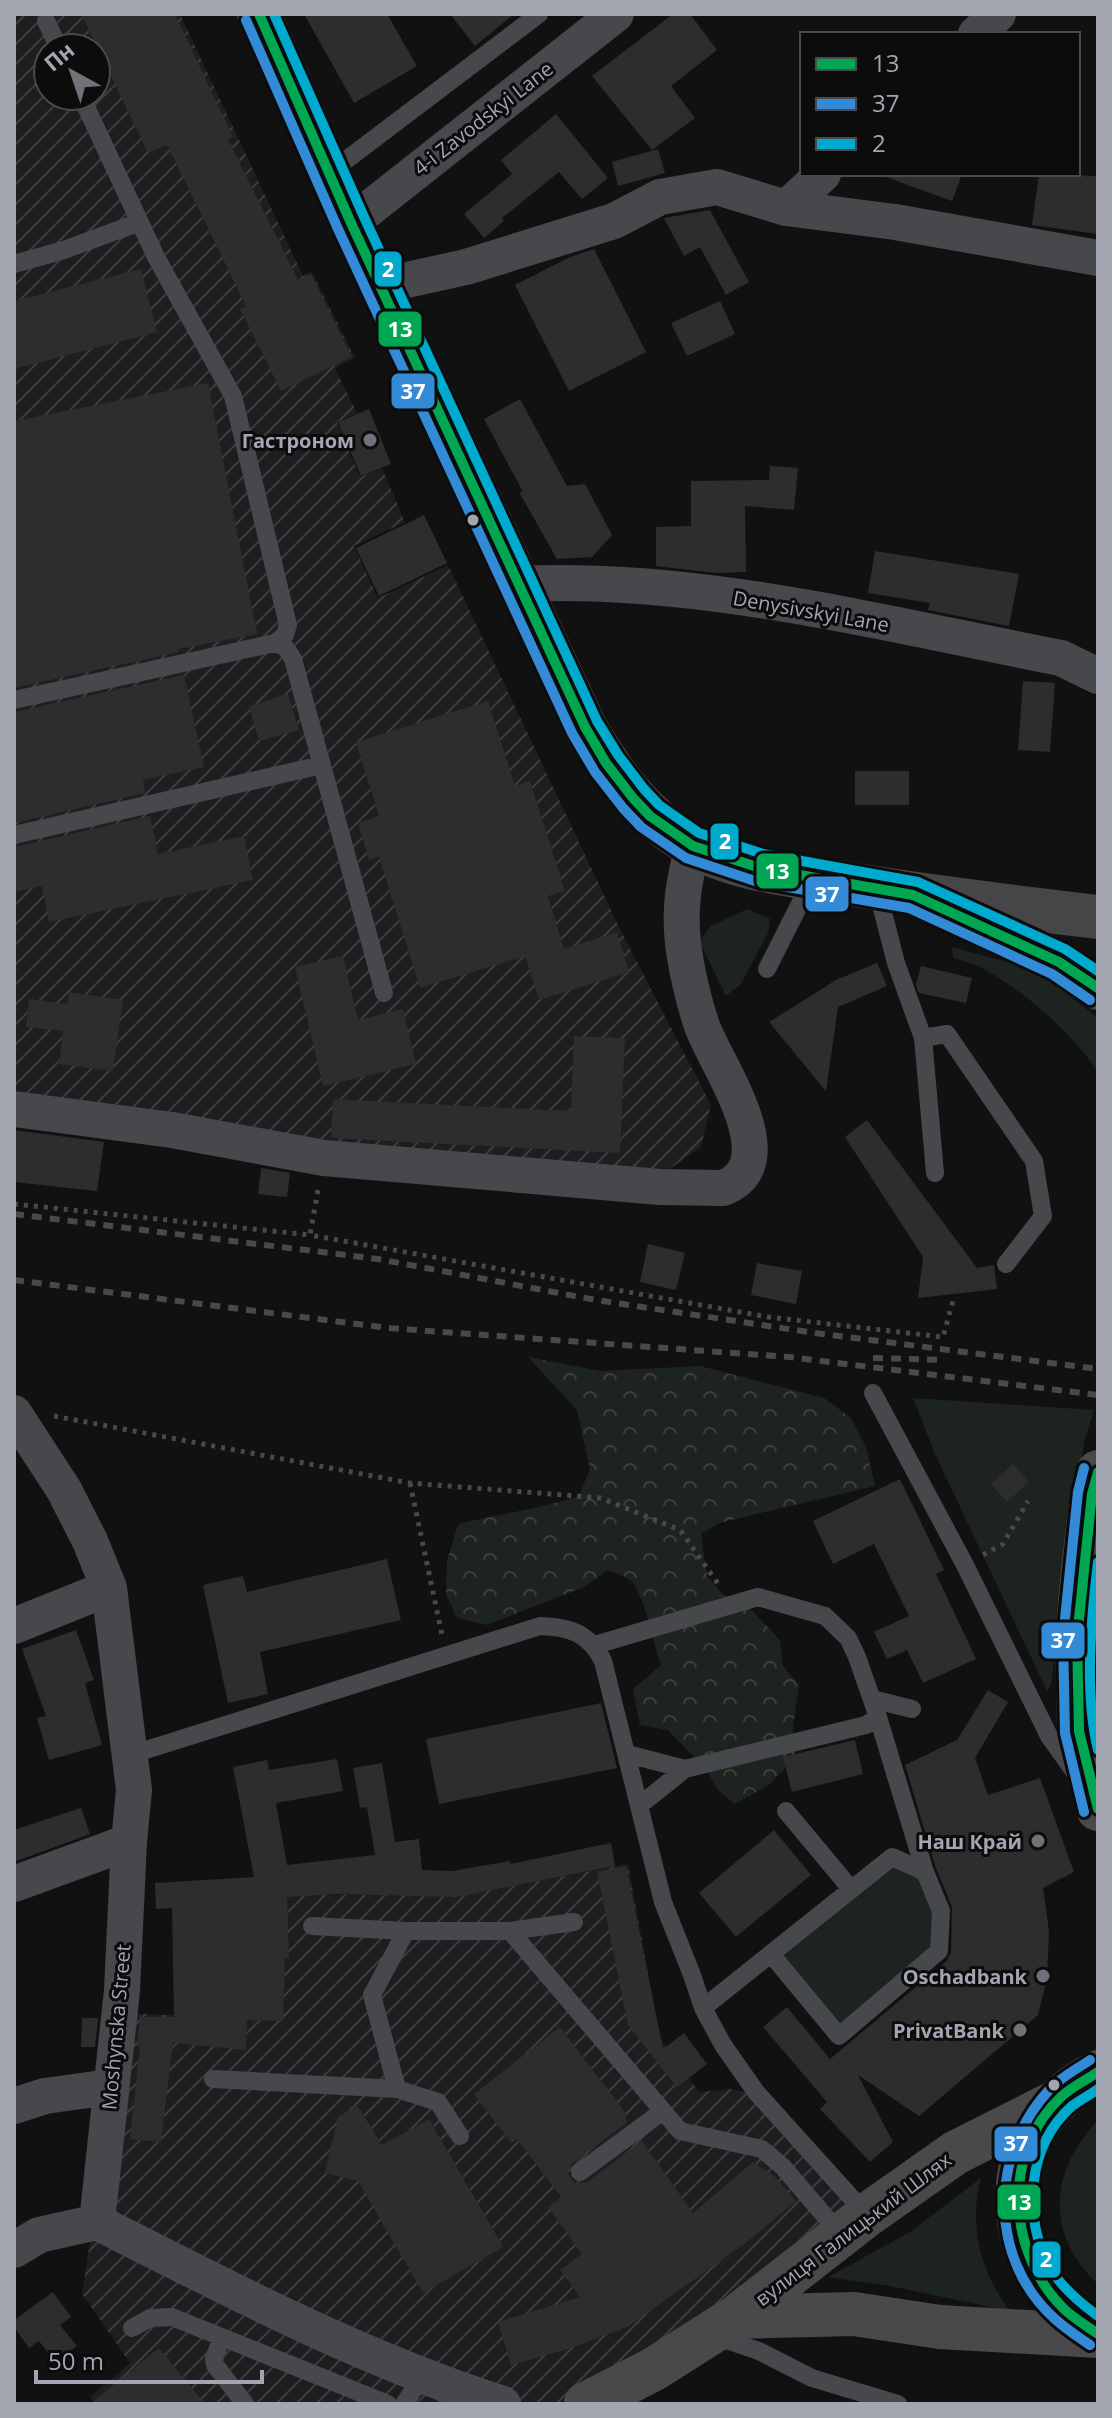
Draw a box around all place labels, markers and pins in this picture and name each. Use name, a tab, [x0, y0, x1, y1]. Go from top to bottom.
place label: Гастроном	[242, 427, 354, 454]
marker: Гастроном	[361, 431, 379, 449]
unlabelled marker	[465, 512, 481, 528]
place label: Наш Край	[917, 1828, 1022, 1855]
marker: Наш Край	[1029, 1832, 1047, 1850]
place label: Oschadbank	[903, 1963, 1028, 1990]
marker: Oschadbank	[1034, 1967, 1052, 1985]
place label: PrivatBank	[893, 2017, 1005, 2044]
marker: PrivatBank	[1011, 2021, 1029, 2039]
unlabelled marker	[1046, 2077, 1062, 2093]

